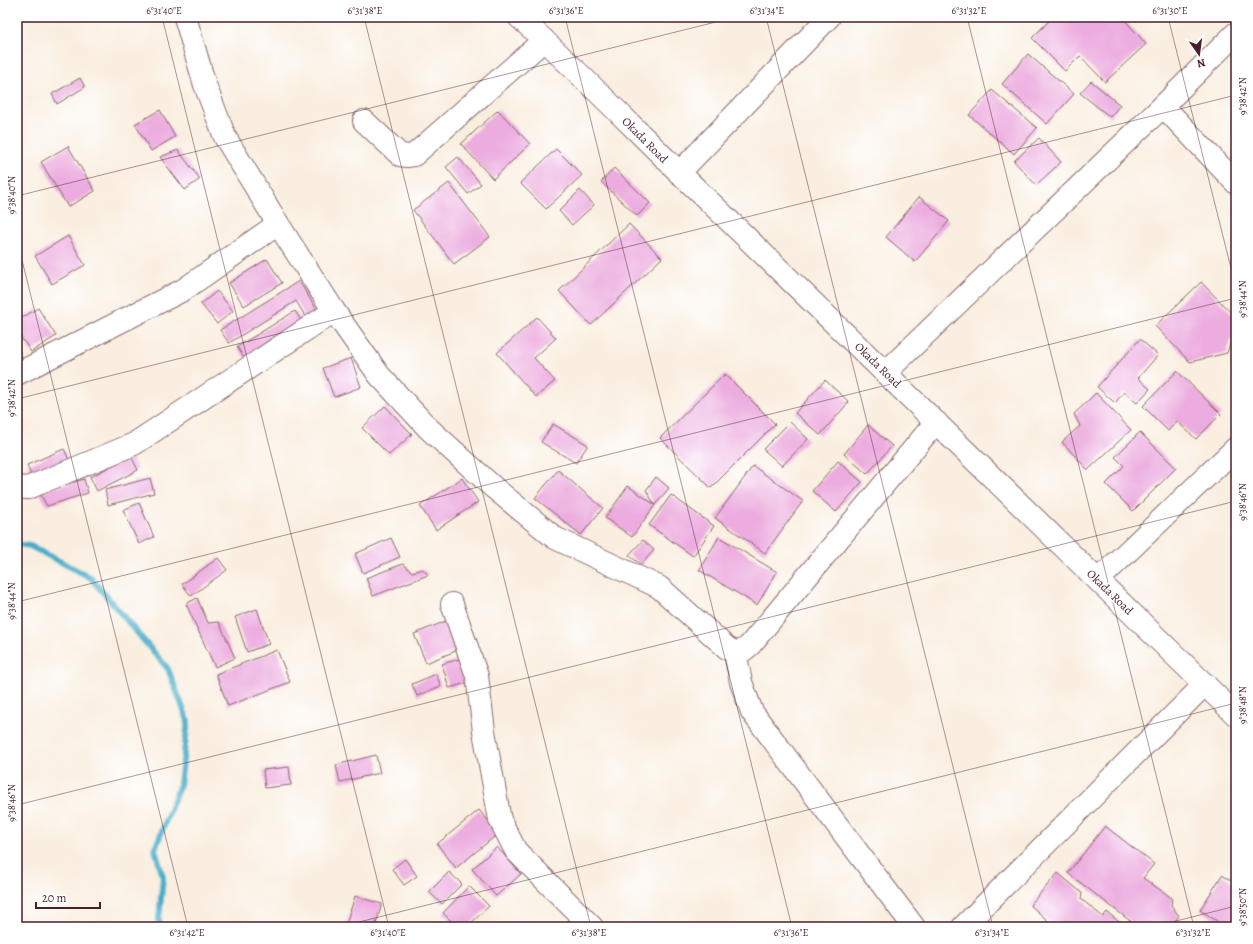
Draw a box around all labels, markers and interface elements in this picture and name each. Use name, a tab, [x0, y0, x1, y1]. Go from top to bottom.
text: 6°31'40"E	[146, 4, 182, 17]
text: 6°31'38"E	[348, 4, 383, 17]
text: 6°31'36"E	[549, 4, 583, 17]
text: 6°31'34"E	[750, 4, 784, 17]
text: 6°31'32"E	[952, 4, 986, 17]
text: 6°31'30"E	[1152, 4, 1188, 17]
north arrow	[1179, 34, 1219, 74]
text: N	[1196, 55, 1207, 71]
text: 9°38'42"N	[1236, 77, 1249, 115]
street label: Okada Road	[618, 113, 672, 167]
text: 9°38'40"N	[5, 176, 18, 214]
text: 9°38'44"N	[1236, 280, 1249, 318]
street label: Okada Road	[851, 339, 905, 392]
text: 9°38'42"N	[5, 379, 18, 417]
text: 9°38'46"N	[1236, 483, 1249, 521]
street label: Okada Road	[1083, 566, 1137, 619]
text: 9°38'44"N	[5, 582, 18, 620]
text: 9°38'48"N	[1236, 686, 1249, 724]
text: 9°38'46"N	[5, 784, 18, 822]
scale bar	[36, 884, 100, 910]
text: 9°38'50"N	[1236, 888, 1249, 926]
text: 20 m	[42, 890, 66, 906]
text: 6°31'42"E	[169, 926, 205, 939]
text: 6°31'40"E	[370, 926, 406, 939]
text: 6°31'38"E	[572, 926, 607, 939]
text: 6°31'36"E	[774, 926, 808, 939]
text: 6°31'34"E	[975, 926, 1009, 939]
text: 6°31'32"E	[1176, 926, 1210, 939]

